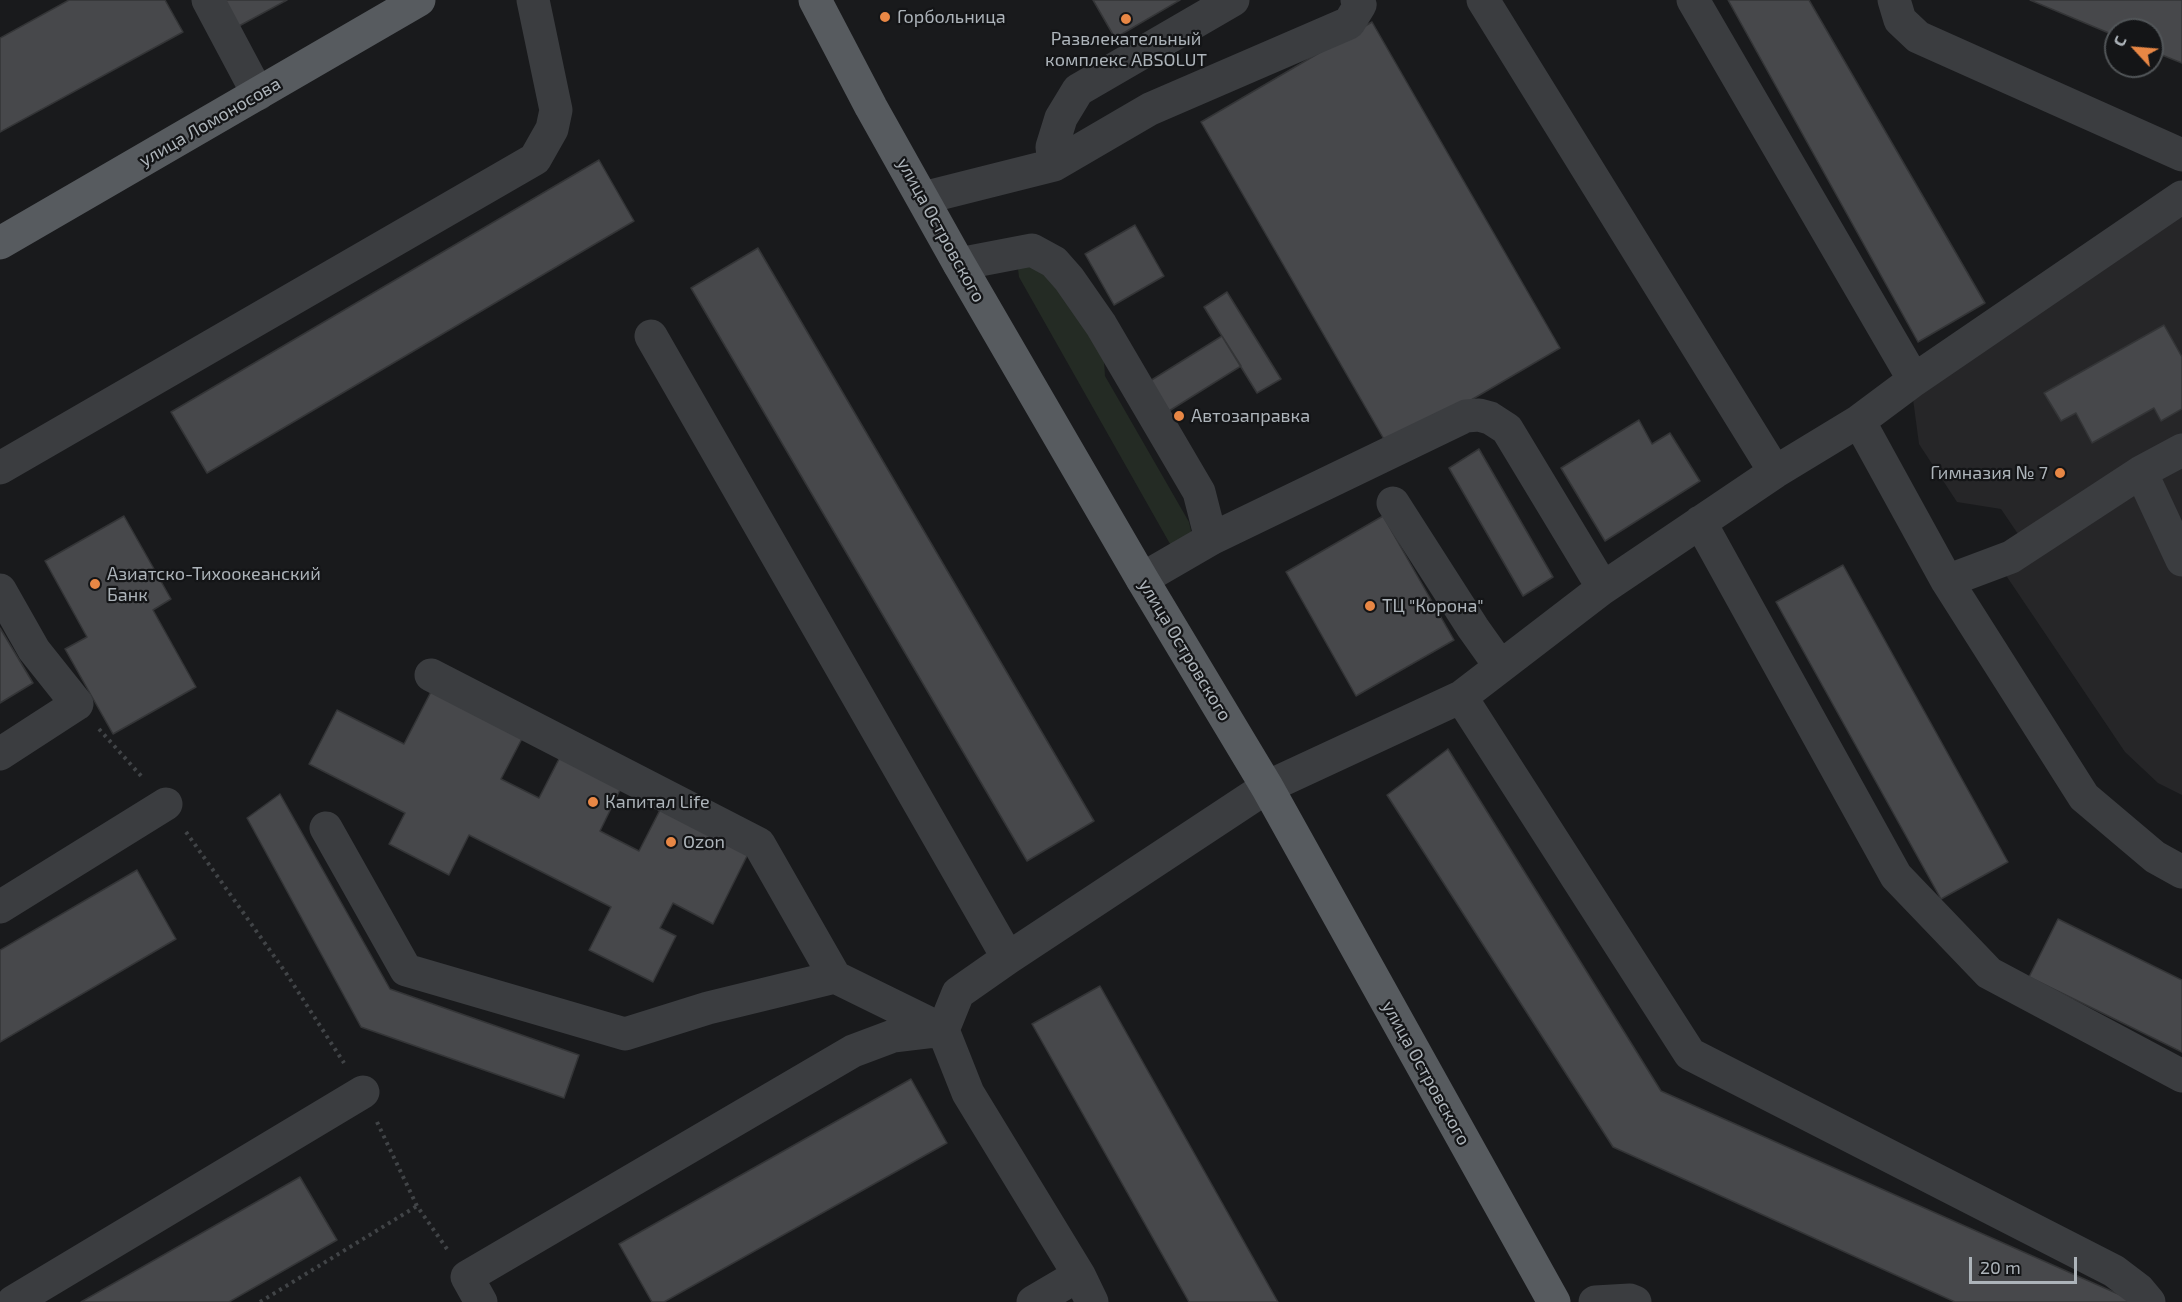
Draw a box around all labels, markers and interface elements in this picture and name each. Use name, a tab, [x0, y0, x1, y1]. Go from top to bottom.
place label: Горбольница	[897, 6, 1006, 28]
marker: Горбольница	[878, 10, 892, 24]
marker: Развлекательный комплекс ABSOLUT	[1119, 12, 1133, 26]
north arrow	[2104, 18, 2164, 78]
place label: Развлекательный комплекс ABSOLUT	[1045, 28, 1207, 70]
text: С	[2109, 32, 2130, 49]
street label: улица Ломоносова	[135, 73, 285, 171]
street label: улица Островского	[892, 154, 990, 306]
place label: Автозаправка	[1191, 405, 1310, 427]
marker: Автозаправка	[1172, 409, 1186, 423]
place label: Гимназия № 7	[1930, 462, 2048, 484]
marker: Гимназия № 7	[2053, 466, 2067, 480]
place label: Азиатско-Тихоокеанский Банк	[107, 563, 321, 606]
street label: улица Островского	[1134, 575, 1236, 725]
marker: Азиатско-Тихоокеанский Банк	[88, 577, 102, 591]
place label: ТЦ "Корона"	[1382, 595, 1484, 617]
marker: ТЦ "Корона"	[1363, 599, 1377, 613]
place label: Капитал Life	[605, 791, 710, 813]
marker: Капитал Life	[586, 795, 600, 809]
place label: Ozon	[683, 831, 725, 853]
marker: Ozon	[664, 835, 678, 849]
street label: улица Островского	[1377, 997, 1475, 1149]
scale bar	[1972, 1245, 2080, 1283]
text: 20 m	[1980, 1256, 2021, 1278]

